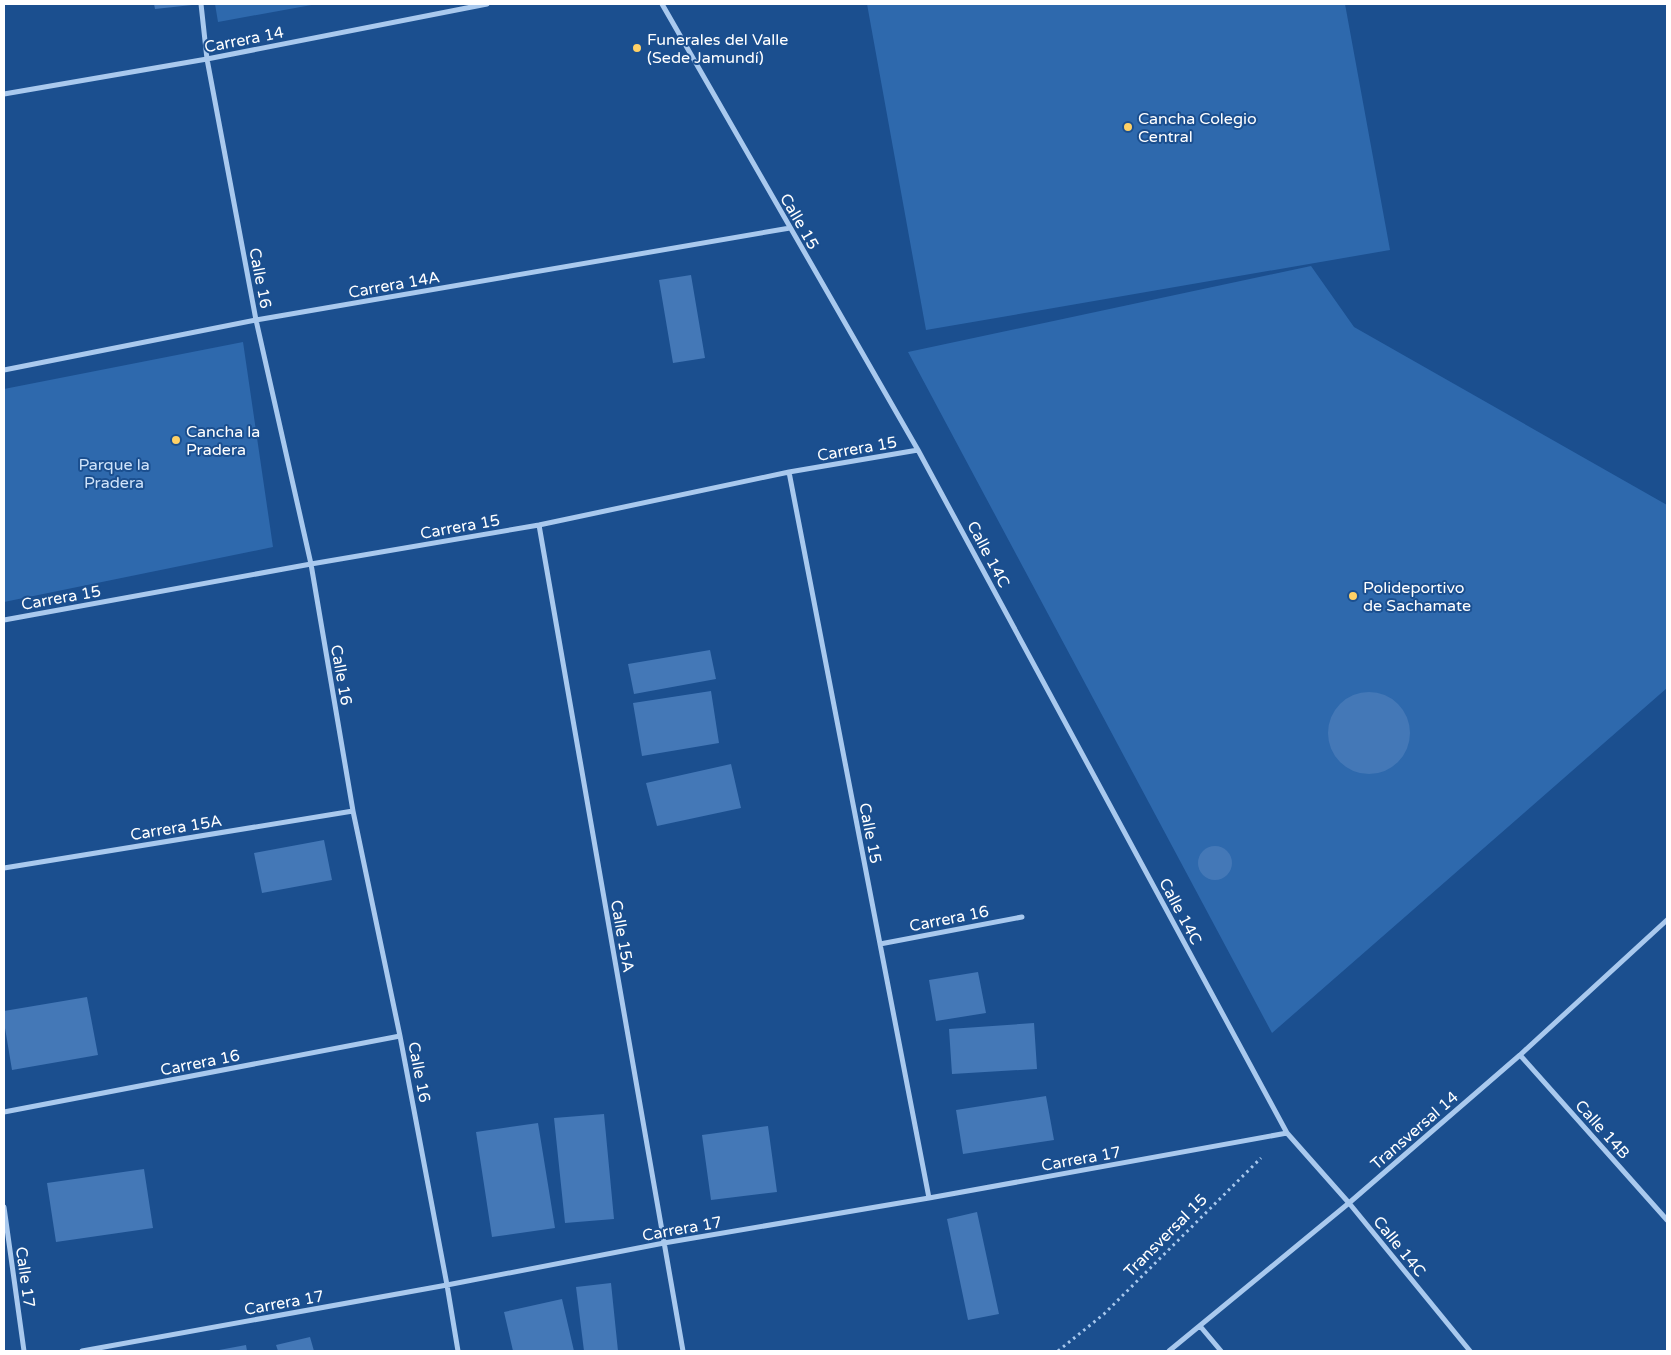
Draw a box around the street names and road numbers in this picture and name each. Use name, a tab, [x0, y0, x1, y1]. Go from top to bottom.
street label: Carrera 14	[203, 22, 286, 57]
street label: Calle 15	[775, 190, 823, 253]
street label: Calle 16	[244, 246, 276, 310]
street label: Carrera 14A	[347, 267, 442, 303]
street label: Carrera 15	[816, 432, 899, 466]
street label: Carrera 15	[419, 510, 502, 544]
street label: Calle 14C	[962, 518, 1014, 591]
street label: Carrera 15	[20, 581, 103, 615]
street label: Calle 16	[326, 643, 356, 707]
street label: Calle 15	[854, 801, 886, 865]
street label: Carrera 15A	[129, 811, 223, 845]
street label: Calle 14C	[1154, 875, 1206, 948]
street label: Calle 15A	[606, 898, 638, 974]
street label: Carrera 16	[908, 901, 991, 936]
street label: Calle 16	[403, 1040, 435, 1104]
street label: Carrera 16	[159, 1045, 242, 1080]
street label: Transversal 14	[1367, 1087, 1463, 1174]
street label: Calle 14B	[1571, 1096, 1634, 1163]
street label: Carrera 17	[1040, 1142, 1123, 1176]
street label: Transversal 15	[1120, 1190, 1212, 1282]
street label: Carrera 17	[641, 1212, 724, 1246]
street label: Calle 14C	[1369, 1212, 1430, 1281]
street label: Calle 17	[11, 1245, 39, 1309]
street label: Carrera 17	[243, 1286, 326, 1320]

